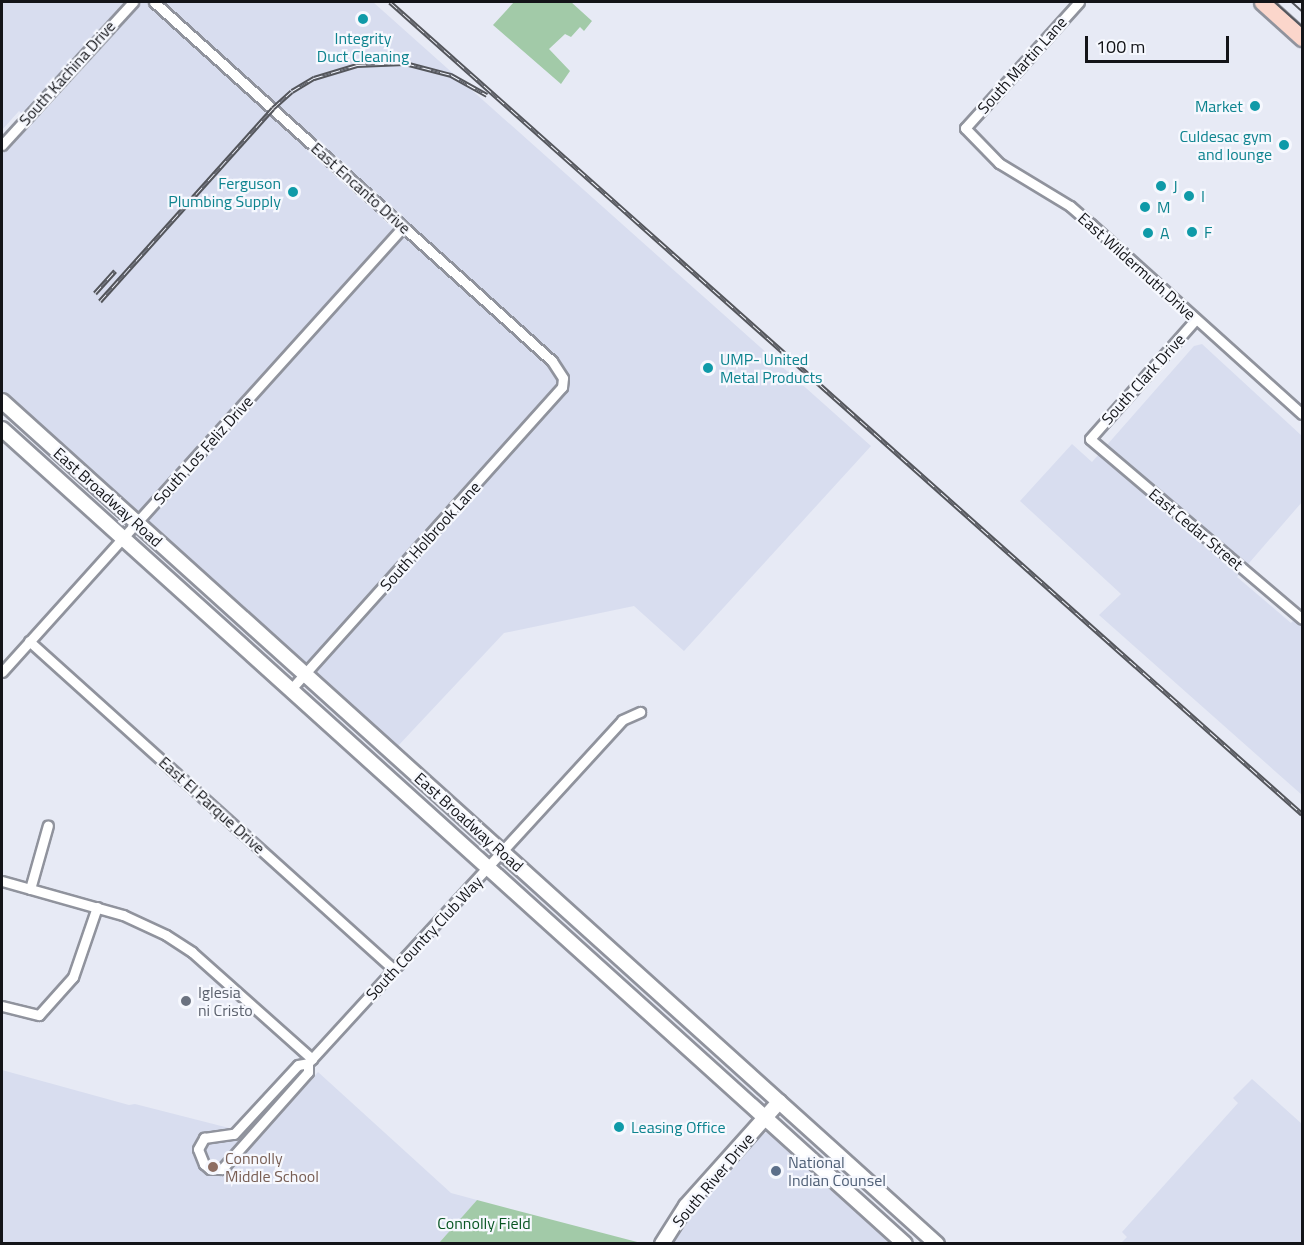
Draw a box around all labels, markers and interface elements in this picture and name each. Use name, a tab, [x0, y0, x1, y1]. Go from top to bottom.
marker: Integrity Duct Cleaning	[356, 12, 370, 26]
street label: South Martin Lane	[973, 13, 1071, 117]
street label: South Kachina Drive	[15, 17, 119, 129]
scale bar	[1088, 24, 1232, 62]
place label: Integrity Duct Cleaning	[317, 28, 409, 66]
text: 100 m	[1096, 33, 1145, 60]
place label: Market	[1195, 96, 1243, 116]
marker: Market	[1248, 99, 1262, 113]
place label: Culdesac gym and lounge	[1179, 126, 1272, 164]
street label: East Encanto Drive	[307, 138, 415, 238]
marker: Culdesac gym and lounge	[1277, 138, 1291, 152]
place label: Ferguson Plumbing Supply	[168, 173, 281, 211]
place label: J	[1173, 176, 1178, 196]
marker: J	[1154, 179, 1168, 193]
marker: Ferguson Plumbing Supply	[286, 185, 300, 199]
place label: I	[1201, 186, 1205, 206]
marker: I	[1182, 189, 1196, 203]
place label: M	[1157, 197, 1170, 217]
marker: M	[1138, 200, 1152, 214]
street label: East Wildermuth Drive	[1074, 208, 1200, 324]
place label: F	[1204, 222, 1212, 242]
place label: A	[1160, 223, 1170, 243]
marker: F	[1185, 225, 1199, 239]
marker: A	[1141, 226, 1155, 240]
street label: South Clark Drive	[1097, 330, 1189, 428]
place label: UMP- United Metal Products	[720, 349, 823, 387]
marker: UMP- United Metal Products	[701, 361, 715, 375]
street label: South Los Feliz Drive	[149, 392, 257, 508]
street label: East Broadway Road	[50, 443, 166, 551]
street label: South Holbrook Lane	[376, 477, 484, 595]
street label: East Cedar Street	[1145, 484, 1247, 574]
street label: East El Parque Drive	[155, 752, 269, 858]
street label: East Broadway Road	[411, 768, 527, 876]
street label: South Country Club Way	[362, 872, 486, 1004]
place label: Iglesia ni Cristo	[198, 982, 253, 1020]
marker: Iglesia ni Cristo	[179, 994, 193, 1008]
place label: Leasing Office	[631, 1117, 726, 1137]
marker: Leasing Office	[612, 1120, 626, 1134]
street label: South River Drive	[668, 1129, 758, 1231]
place label: Connolly Middle School	[225, 1148, 319, 1186]
place label: National Indian Counsel	[788, 1152, 886, 1190]
marker: Connolly Middle School	[206, 1160, 220, 1174]
marker: National Indian Counsel	[769, 1164, 783, 1178]
park label: Connolly Field	[437, 1213, 531, 1233]

